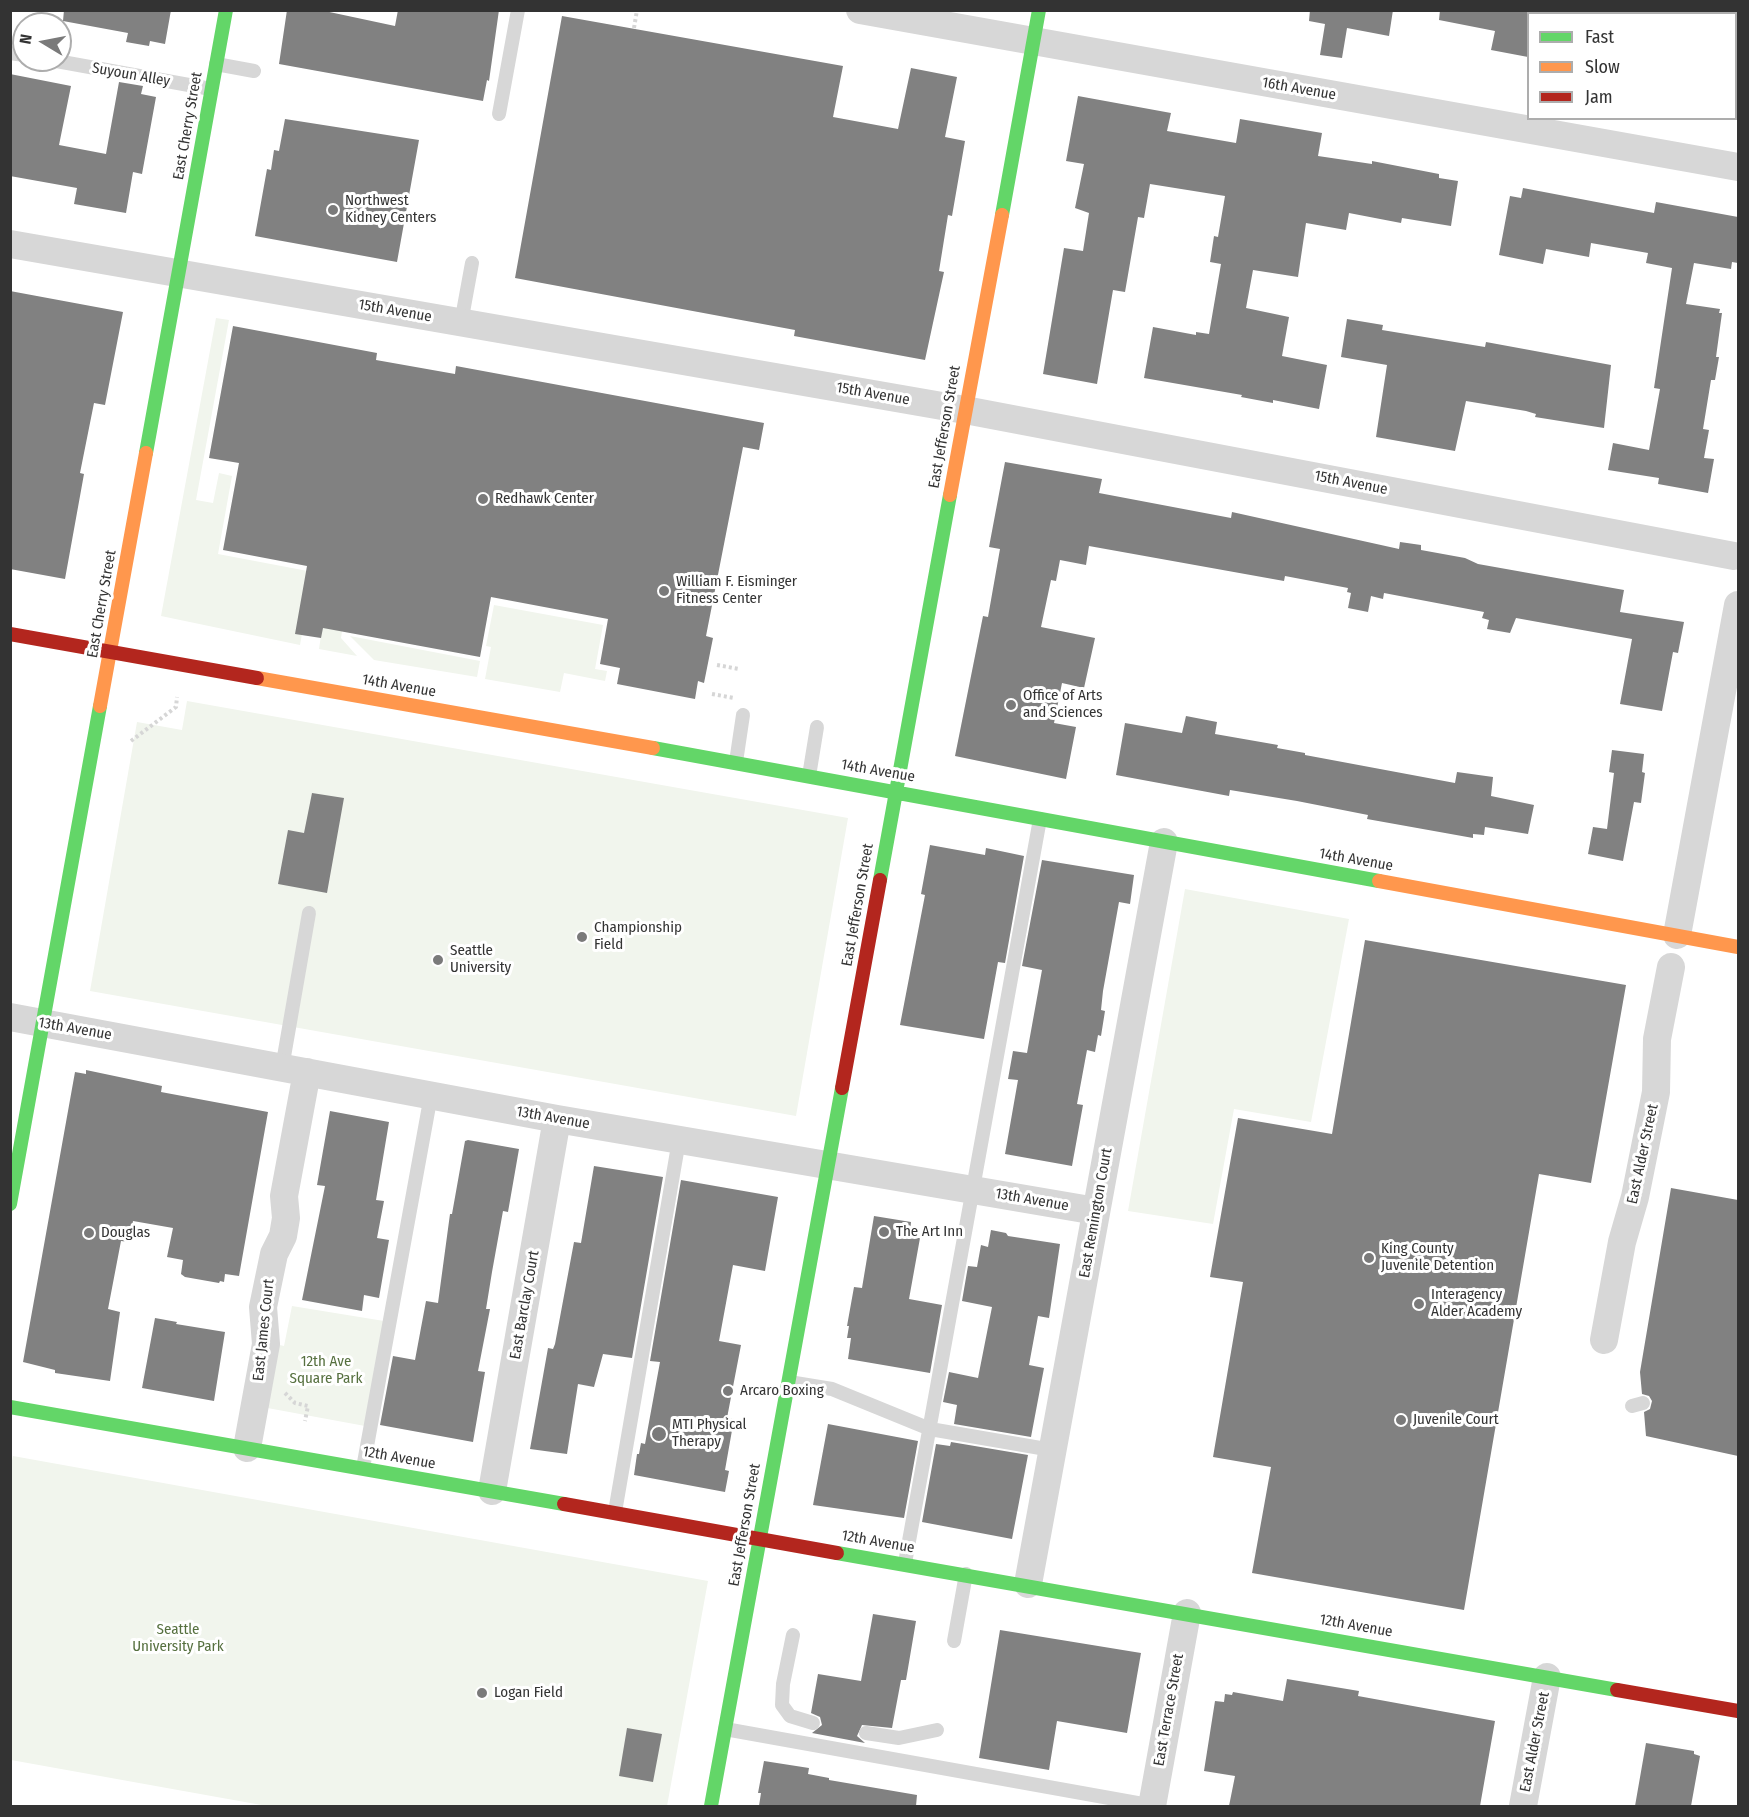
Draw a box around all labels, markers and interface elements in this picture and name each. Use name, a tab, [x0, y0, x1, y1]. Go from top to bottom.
north arrow	[12, 12, 72, 72]
legend	[1527, 12, 1737, 120]
text: Fast	[1585, 26, 1614, 48]
text: N	[16, 33, 36, 46]
text: Slow	[1585, 56, 1620, 78]
street label: Suyoun Alley	[91, 59, 171, 91]
street label: East Cherry Street	[170, 71, 206, 181]
street label: 16th Avenue	[1261, 74, 1337, 104]
text: Jam	[1585, 86, 1613, 108]
place label: Northwest Kidney Centers	[345, 192, 436, 227]
marker: Northwest Kidney Centers	[326, 203, 340, 217]
street label: 15th Avenue	[357, 296, 433, 326]
street label: East Jefferson Street	[925, 364, 965, 490]
street label: 15th Avenue	[835, 379, 911, 409]
street label: 15th Avenue	[1313, 467, 1389, 499]
place label: Redhawk Center	[495, 490, 594, 508]
marker: Redhawk Center	[476, 492, 490, 506]
street label: East Cherry Street	[84, 549, 120, 659]
place label: William F. Eisminger Fitness Center	[676, 573, 797, 608]
marker: William F. Eisminger Fitness Center	[657, 584, 671, 598]
street label: 14th Avenue	[361, 671, 437, 701]
place label: Office of Arts and Sciences	[1023, 687, 1103, 722]
marker: Office of Arts and Sciences	[1004, 698, 1018, 712]
street label: 14th Avenue	[840, 756, 916, 786]
street label: East Jefferson Street	[838, 842, 878, 968]
street label: 14th Avenue	[1318, 845, 1394, 875]
place label: Championship Field	[594, 919, 682, 954]
marker: Championship Field	[575, 930, 589, 944]
place label: Seattle University	[450, 942, 511, 977]
marker: Seattle University	[431, 953, 445, 967]
street label: 13th Avenue	[37, 1014, 113, 1044]
street label: East Alder Street	[1624, 1102, 1662, 1206]
street label: 13th Avenue	[515, 1103, 591, 1133]
street label: East Remington Court	[1076, 1147, 1116, 1279]
street label: 13th Avenue	[994, 1185, 1070, 1215]
place label: The Art Inn	[896, 1223, 963, 1241]
place label: Douglas	[101, 1224, 150, 1242]
marker: The Art Inn	[877, 1225, 891, 1239]
marker: Douglas	[82, 1226, 96, 1240]
place label: King County Juvenile Detention	[1381, 1240, 1494, 1275]
street label: East Barclay Court	[507, 1249, 543, 1361]
marker: King County Juvenile Detention	[1362, 1251, 1376, 1265]
street label: East James Court	[250, 1278, 278, 1382]
place label: Interagency Alder Academy	[1431, 1286, 1522, 1321]
marker: Interagency Alder Academy	[1412, 1297, 1426, 1311]
park label: 12th Ave Square Park	[289, 1353, 363, 1388]
place label: Arcaro Boxing	[740, 1382, 824, 1400]
marker: Arcaro Boxing	[721, 1384, 735, 1398]
place label: Juvenile Court	[1413, 1411, 1499, 1429]
marker: Juvenile Court	[1394, 1413, 1408, 1427]
place label: MTI Physical Therapy	[672, 1416, 746, 1451]
marker: MTI Physical Therapy	[650, 1425, 668, 1443]
street label: 12th Avenue	[361, 1443, 437, 1473]
street label: East Jefferson Street	[725, 1462, 765, 1588]
street label: 12th Avenue	[840, 1527, 916, 1557]
street label: 12th Avenue	[1318, 1611, 1394, 1641]
park label: Seattle University Park	[132, 1621, 224, 1656]
street label: East Terrace Street	[1150, 1652, 1188, 1768]
place label: Logan Field	[494, 1684, 563, 1702]
marker: Logan Field	[475, 1686, 489, 1700]
street label: East Alder Street	[1516, 1690, 1554, 1794]

